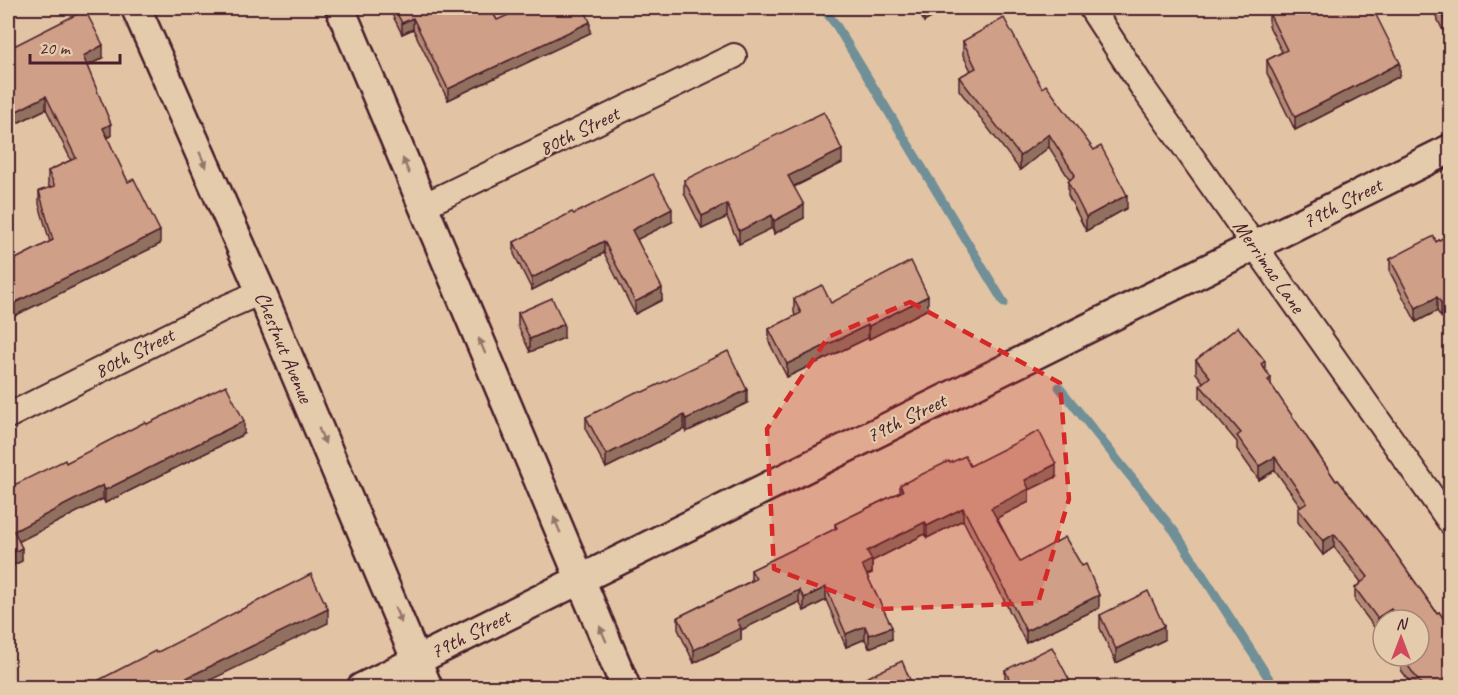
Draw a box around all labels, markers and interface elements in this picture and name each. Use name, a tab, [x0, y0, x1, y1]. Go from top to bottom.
scale bar	[30, 27, 120, 65]
text: 20 m	[39, 37, 72, 59]
street label: 80th Street	[535, 100, 625, 161]
one-way arrow	[198, 151, 208, 169]
one-way arrow	[401, 157, 410, 175]
street label: 79th Street	[1298, 171, 1388, 234]
street label: Merrimac Lane	[1227, 214, 1311, 319]
street label: Chestnut Avenue	[249, 288, 319, 407]
street label: 80th Street	[90, 321, 180, 384]
one-way arrow	[477, 336, 487, 354]
street label: 79th Street	[862, 387, 952, 448]
one-way arrow	[317, 427, 326, 444]
one-way arrow	[552, 516, 562, 534]
street label: 79th Street	[426, 603, 516, 664]
one-way arrow	[393, 606, 403, 624]
north arrow	[1371, 608, 1431, 668]
text: N	[1396, 614, 1409, 634]
one-way arrow	[598, 624, 608, 642]

